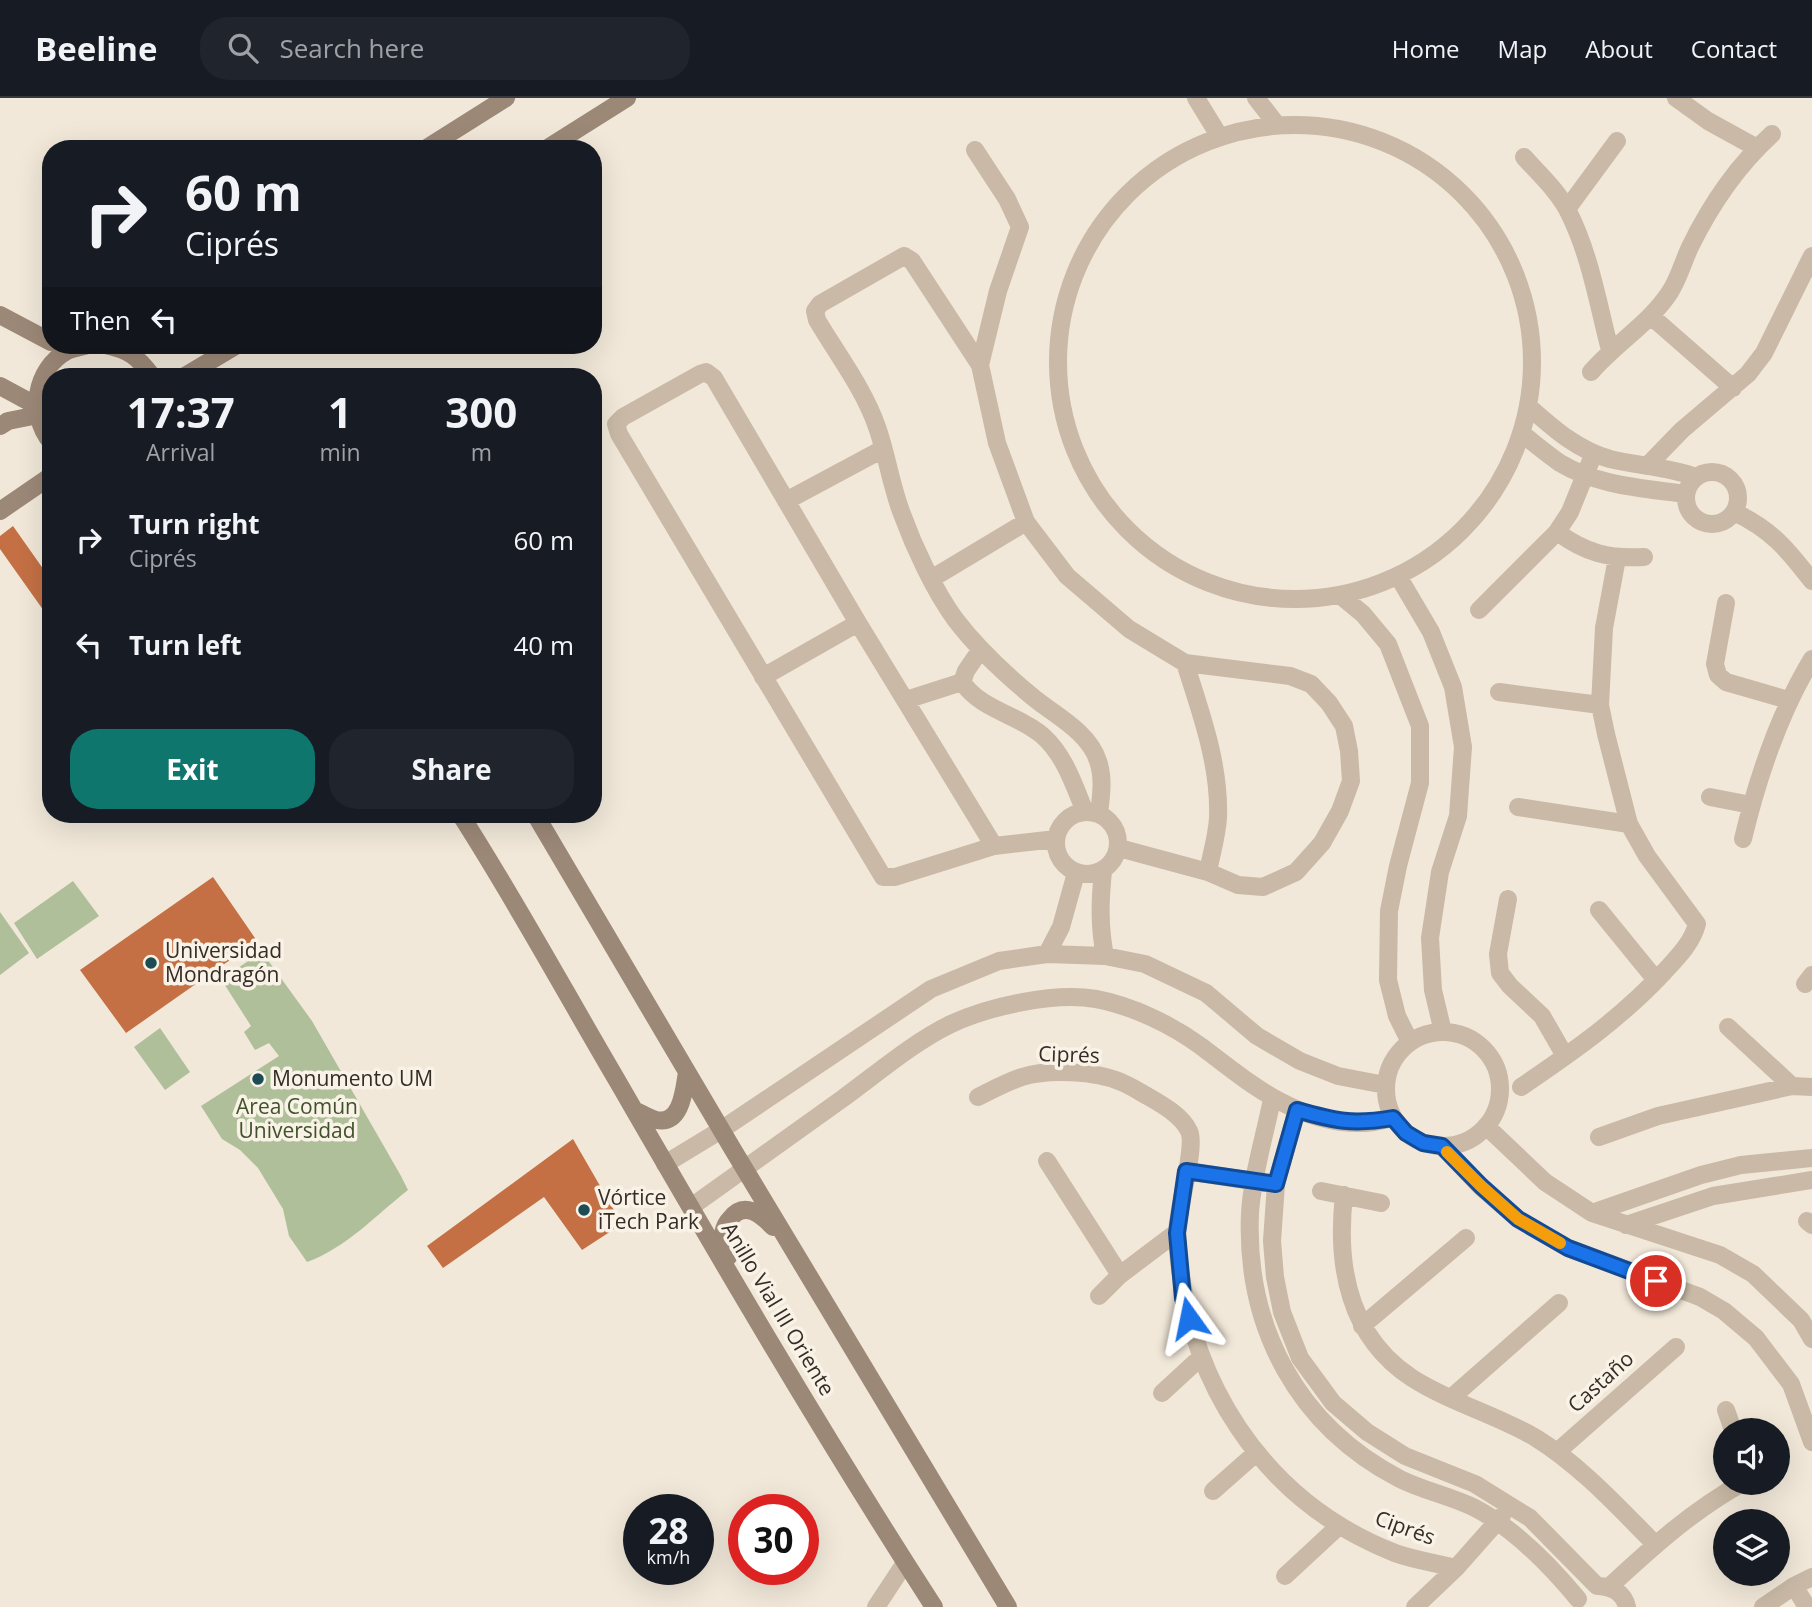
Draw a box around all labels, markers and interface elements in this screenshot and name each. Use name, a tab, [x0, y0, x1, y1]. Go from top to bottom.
search box	[200, 17, 690, 80]
text: Beeline	[35, 26, 158, 71]
icon: search	[224, 29, 262, 67]
text: Search here	[280, 30, 424, 66]
text: Home	[1392, 32, 1460, 65]
text: Map	[1498, 32, 1547, 65]
text: About	[1585, 32, 1653, 65]
text: Contact	[1691, 32, 1777, 65]
text: 60 m	[185, 159, 302, 225]
icon: right	[70, 168, 161, 259]
text: Ciprés	[185, 222, 279, 265]
icon: left	[145, 301, 183, 339]
text: Then	[70, 302, 131, 338]
text: 17:37	[127, 383, 235, 440]
text: 1	[328, 383, 352, 440]
text: 300	[445, 383, 517, 440]
text: Arrival	[146, 436, 215, 468]
text: min	[319, 436, 361, 468]
text: m	[471, 436, 492, 468]
text: Turn right	[129, 506, 260, 542]
icon: right	[70, 521, 108, 559]
text: 60 m	[513, 522, 574, 558]
text: Ciprés	[129, 542, 197, 574]
icon: left	[70, 626, 108, 664]
text: Turn left	[129, 627, 241, 663]
text: 40 m	[513, 627, 574, 663]
button: Exit	[70, 729, 315, 809]
button: Share	[329, 729, 574, 809]
place label: Universidad Mondragón	[165, 936, 282, 988]
marker: Universidad Mondragón	[143, 955, 159, 971]
street label: Ciprés	[1038, 1039, 1100, 1069]
place label: Monumento UM	[272, 1064, 433, 1092]
marker: Monumento UM	[250, 1071, 266, 1087]
park label: Area Común Universidad	[236, 1092, 358, 1144]
place label: Vórtice iTech Park	[598, 1183, 699, 1235]
marker: Vórtice iTech Park	[576, 1202, 592, 1218]
street label: Anillo Vial III Oriente	[716, 1217, 842, 1400]
pin	[1626, 1251, 1686, 1311]
icon: arrive	[1637, 1262, 1675, 1300]
position arrow	[1152, 1281, 1226, 1355]
street label: Castaño	[1561, 1344, 1639, 1418]
map controls	[1713, 1418, 1790, 1586]
button: sound	[1713, 1418, 1790, 1495]
speed limit sign: 30	[728, 1494, 819, 1585]
street label: Ciprés	[1372, 1503, 1439, 1551]
text: 28	[648, 1507, 689, 1554]
button: layers	[1713, 1509, 1790, 1586]
text: km/h	[647, 1545, 690, 1569]

